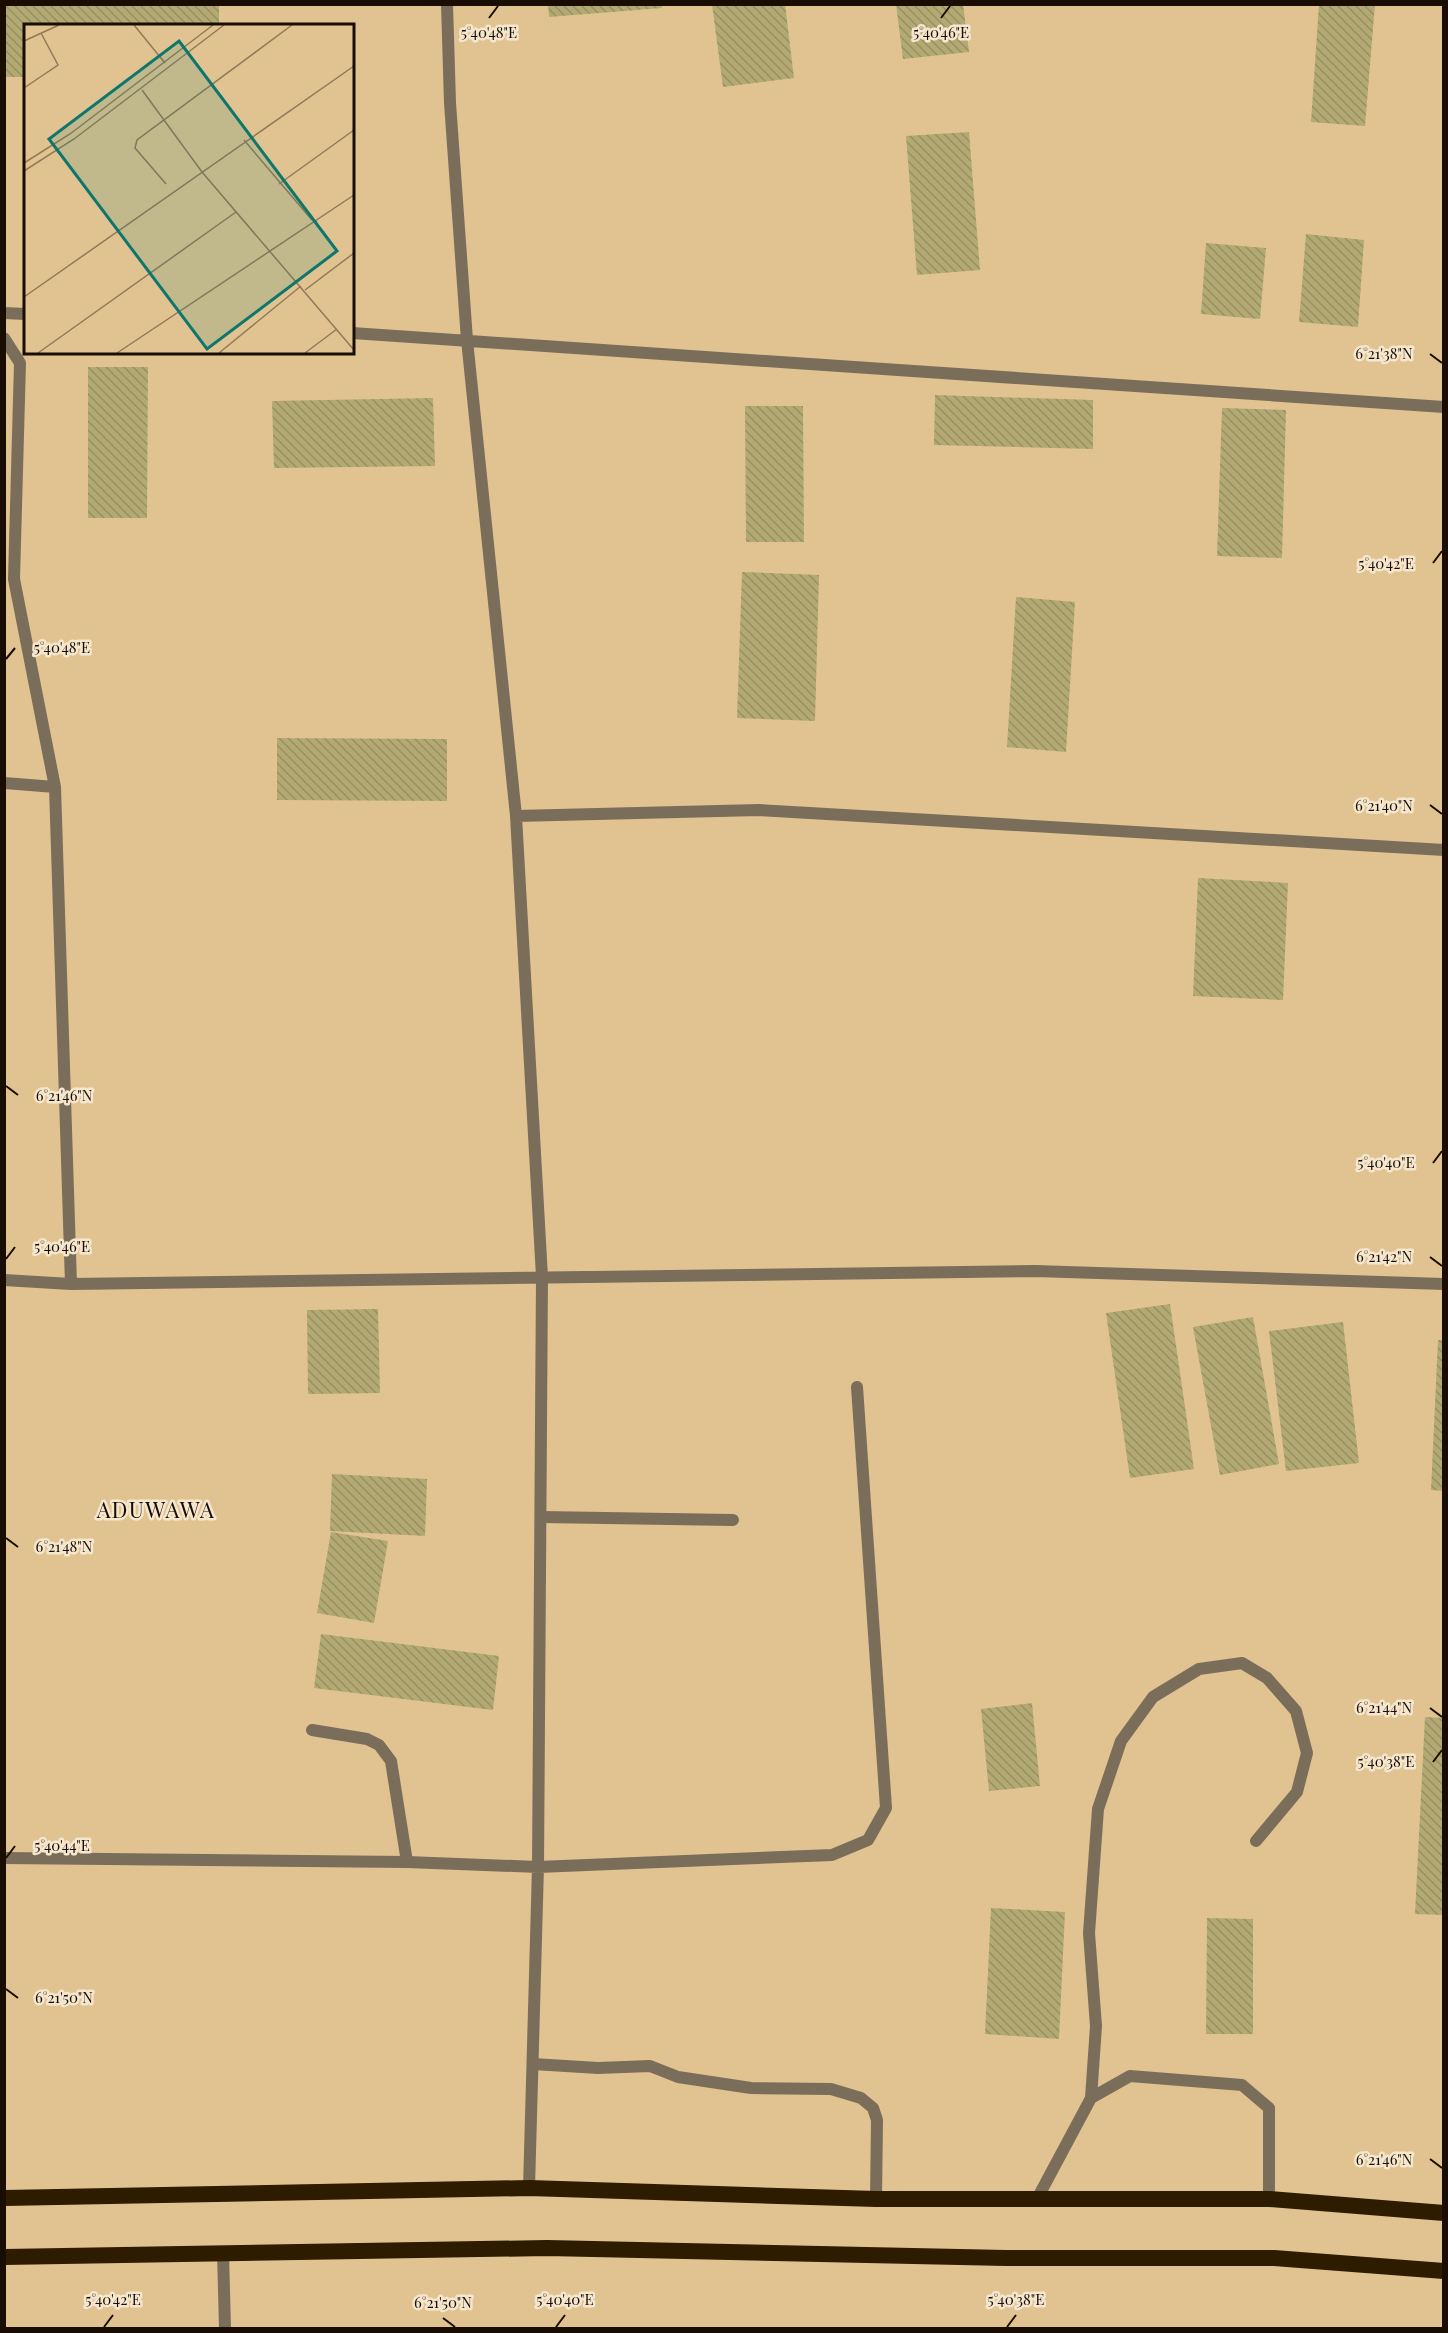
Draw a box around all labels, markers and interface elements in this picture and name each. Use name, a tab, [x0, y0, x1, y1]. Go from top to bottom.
text: 5°40'48"E	[461, 22, 517, 42]
text: 5°40'46"E	[913, 22, 969, 42]
inset map	[24, 24, 354, 354]
text: 6°21'38"N	[1355, 343, 1413, 363]
text: 5°40'42"E	[1358, 553, 1414, 573]
text: 5°40'48"E	[34, 637, 90, 657]
text: 6°21'40"N	[1355, 795, 1413, 815]
text: 6°21'46"N	[36, 1085, 93, 1105]
text: 5°40'40"E	[1357, 1152, 1415, 1172]
text: 5°40'46"E	[34, 1236, 90, 1256]
text: 6°21'42"N	[1356, 1246, 1412, 1266]
district label: ADUWAWA	[96, 1494, 215, 1524]
text: 6°21'48"N	[36, 1536, 93, 1556]
text: 6°21'44"N	[1356, 1697, 1412, 1717]
text: 5°40'38"E	[1358, 1751, 1414, 1771]
text: 5°40'44"E	[34, 1835, 90, 1855]
text: 6°21'50"N	[35, 1987, 93, 2007]
text: 6°21'46"N	[1356, 2149, 1413, 2169]
text: 5°40'42"E	[85, 2289, 141, 2309]
text: 5°40'40"E	[536, 2289, 594, 2309]
text: 5°40'38"E	[988, 2289, 1044, 2309]
text: 6°21'50"N	[414, 2292, 472, 2312]

